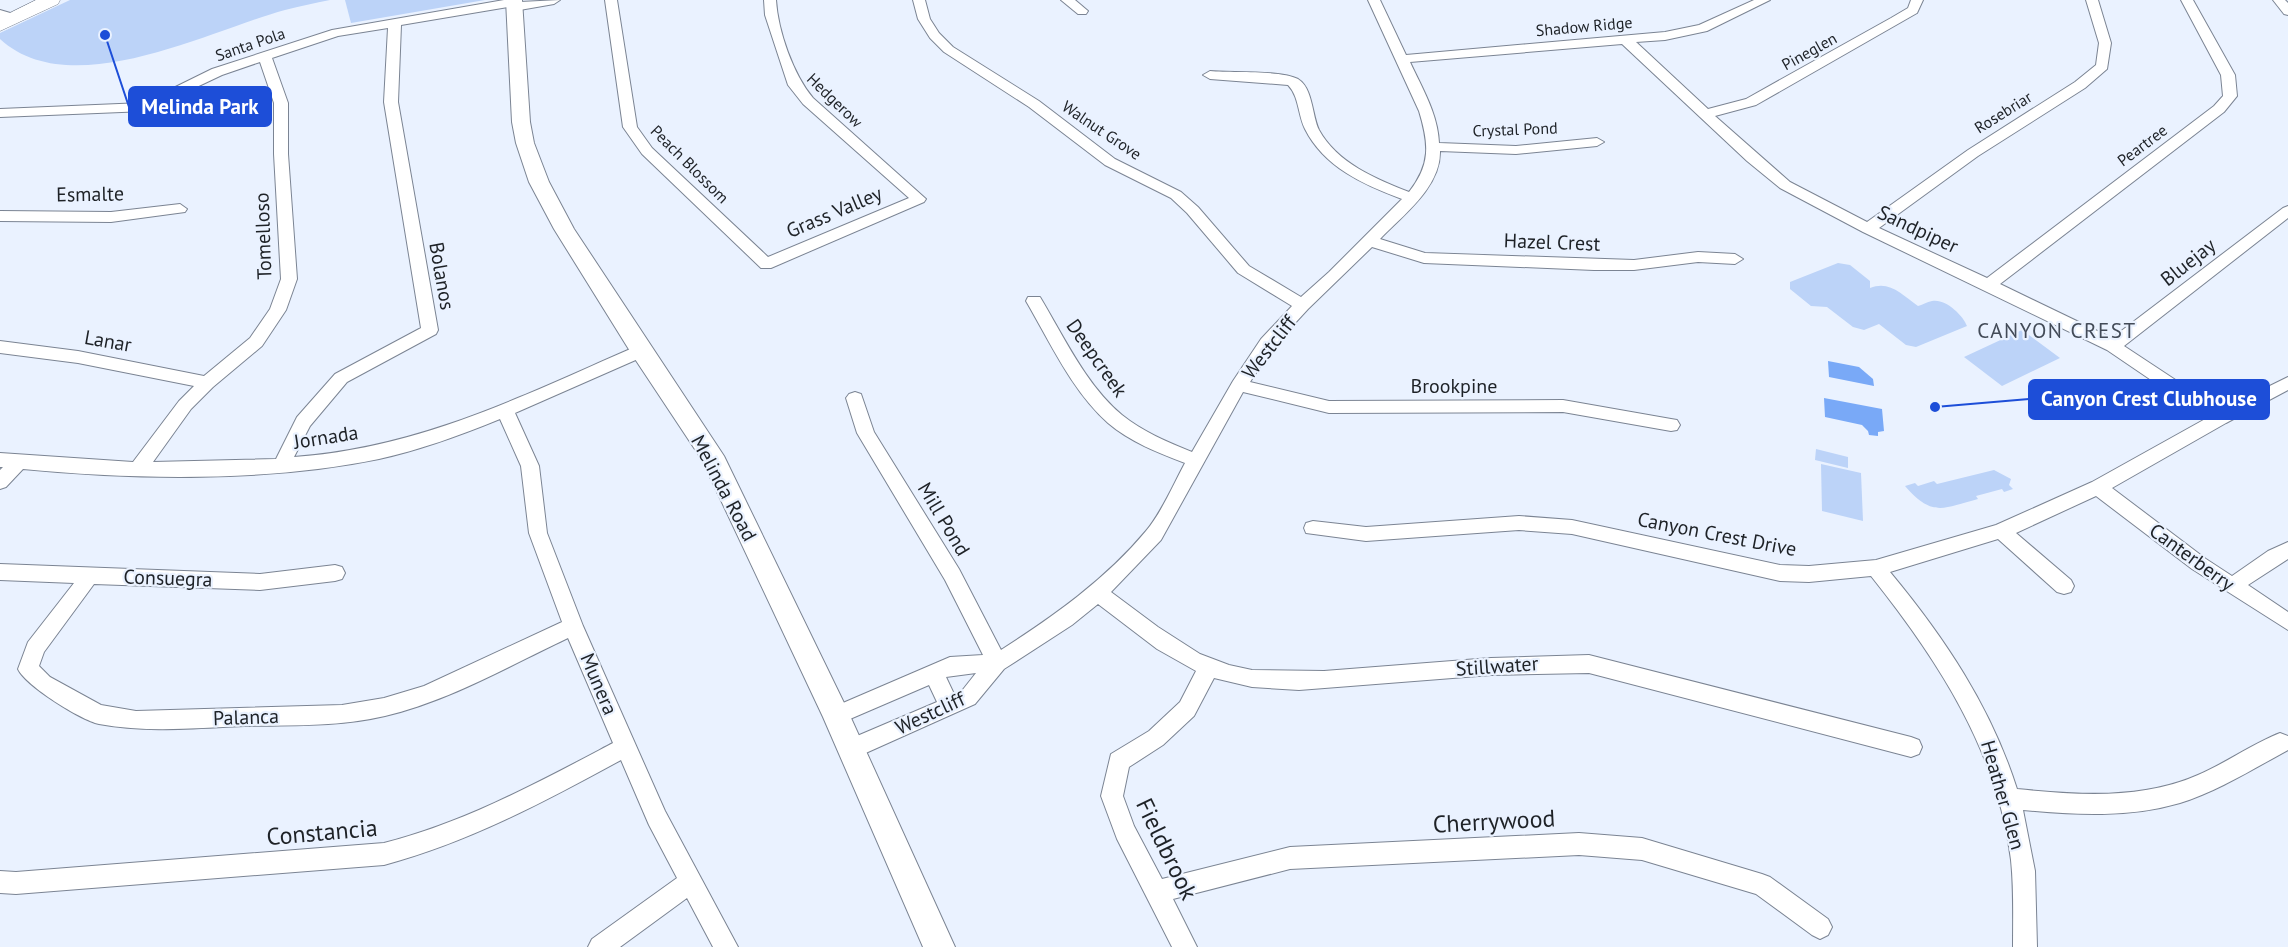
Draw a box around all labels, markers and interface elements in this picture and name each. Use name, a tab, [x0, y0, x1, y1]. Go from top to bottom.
street label: Shadow Ridge	[1535, 12, 1633, 40]
street label: Santa Pola	[213, 23, 287, 65]
street label: Pineglen	[1778, 28, 1840, 74]
street label: Hedgerow	[803, 69, 867, 132]
street label: Rosebriar	[1971, 86, 2036, 137]
callout: Melinda Park	[129, 87, 271, 126]
text: Melinda Park	[141, 93, 259, 120]
street label: Walnut Grove	[1058, 96, 1146, 164]
street label: Crystal Pond	[1472, 118, 1558, 140]
street label: Peartree	[2113, 120, 2171, 170]
street label: Peach Blossom	[647, 121, 733, 207]
street label: Esmalte	[56, 180, 124, 208]
street label: Grass Valley	[782, 180, 886, 244]
street label: Tomelloso	[248, 192, 278, 280]
street label: Sandpiper	[1873, 199, 1963, 259]
street label: Hazel Crest	[1503, 227, 1601, 257]
street label: Bluejay	[2155, 232, 2221, 292]
street label: Bolanos	[423, 240, 461, 312]
street label: Westcliff	[1236, 309, 1303, 384]
street label: Deepcreek	[1061, 314, 1134, 402]
district label: CANYON CREST	[1977, 317, 2137, 344]
street label: Lanar	[82, 324, 134, 358]
street label: Brookpine	[1411, 373, 1497, 399]
callout: Canyon Crest Clubhouse	[2029, 380, 2269, 419]
text: Canyon Crest Clubhouse	[2041, 385, 2257, 412]
street label: Jornada	[291, 419, 360, 455]
street label: Melinda Road	[685, 430, 763, 546]
street label: Mill Pond	[912, 478, 976, 560]
street label: Canyon Crest Drive	[1635, 506, 1799, 562]
street label: Canterberry	[2144, 517, 2240, 597]
street label: Consuegra	[123, 563, 213, 593]
street label: Munera	[574, 649, 624, 719]
street label: Stillwater	[1455, 650, 1539, 682]
street label: Westcliff	[891, 685, 970, 740]
street label: Palanca	[213, 703, 279, 731]
street label: Heather Glen	[1975, 737, 2031, 853]
street label: Fieldbrook	[1129, 793, 1205, 905]
street label: Cherrywood	[1432, 802, 1556, 840]
street label: Constancia	[265, 812, 379, 852]

